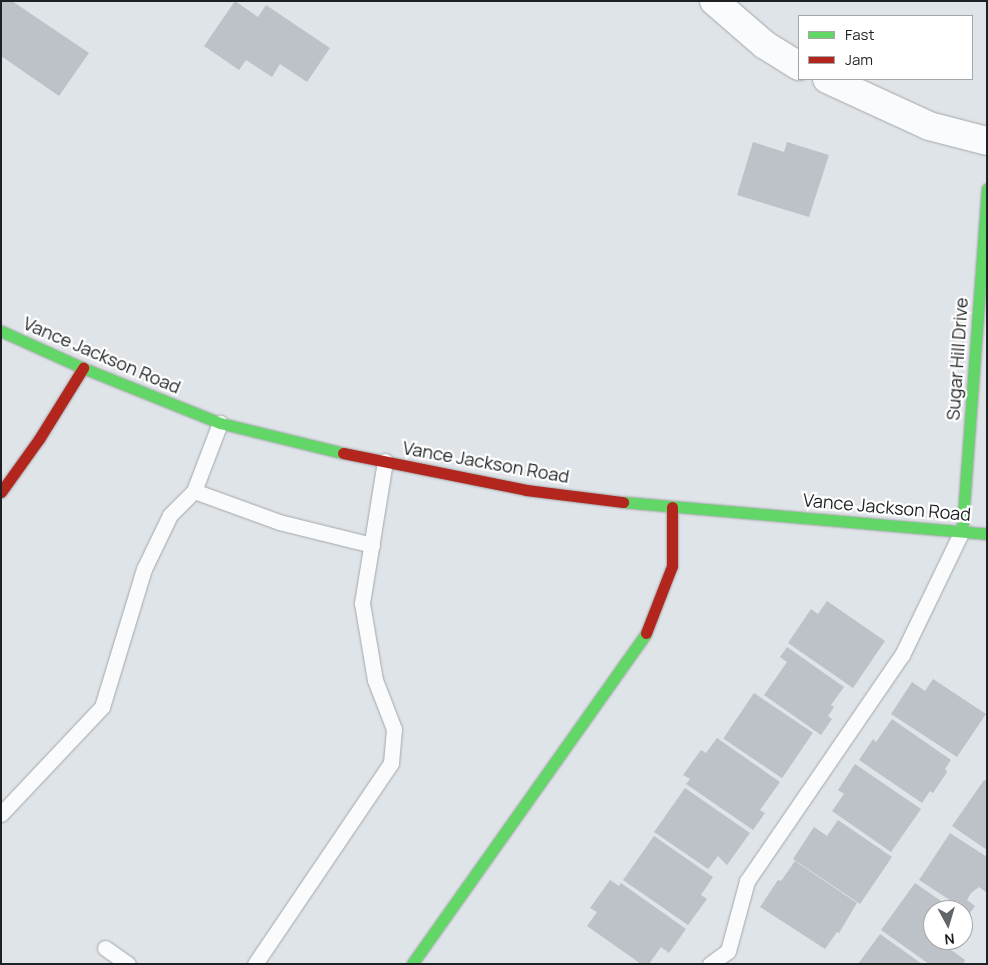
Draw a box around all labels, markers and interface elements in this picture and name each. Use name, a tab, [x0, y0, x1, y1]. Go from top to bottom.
legend	[798, 15, 973, 80]
text: Fast	[845, 24, 874, 45]
text: Jam	[845, 49, 873, 70]
street label: Sugar Hill Drive	[942, 297, 972, 421]
street label: Vance Jackson Road	[20, 312, 184, 398]
street label: Vance Jackson Road	[401, 437, 571, 487]
street label: Vance Jackson Road	[802, 489, 972, 525]
north arrow	[923, 900, 973, 950]
text: N	[944, 929, 956, 949]

